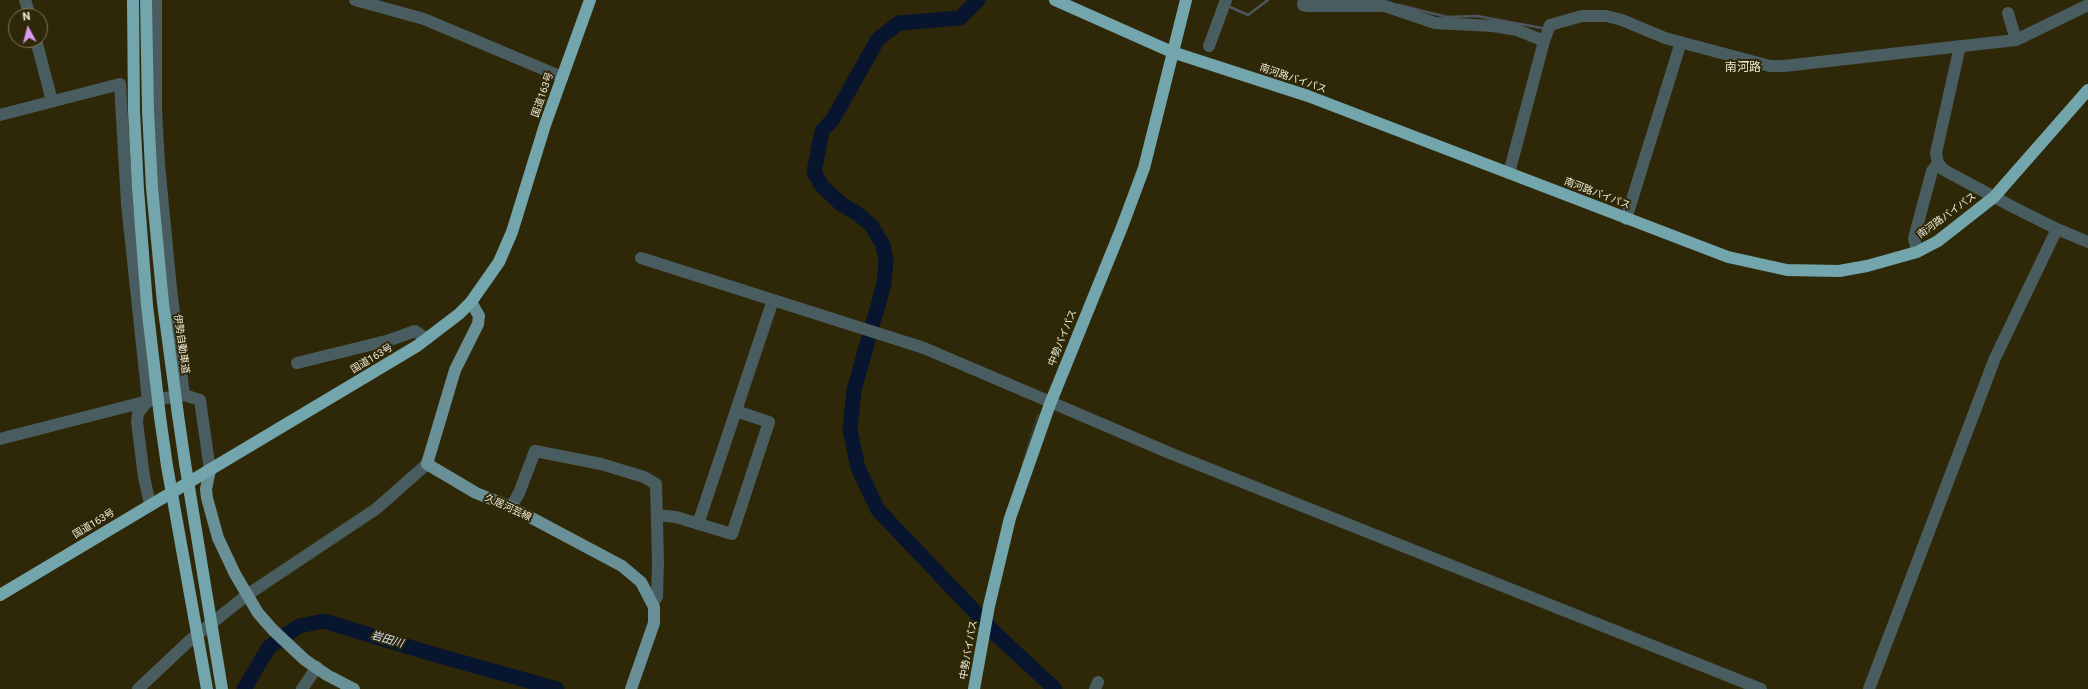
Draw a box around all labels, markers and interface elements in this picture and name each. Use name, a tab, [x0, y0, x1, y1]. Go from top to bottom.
north arrow	[8, 8, 48, 48]
text: N	[22, 10, 31, 24]
district label: 南河路	[1725, 61, 1761, 75]
street label: 南河路バイパス	[1258, 62, 1328, 96]
street label: 国道163号	[530, 71, 556, 119]
street label: 南河路バイパス	[1562, 176, 1632, 212]
street label: 南河路バイパス	[1915, 191, 1979, 241]
street label: 中勢バイパス	[1046, 308, 1080, 368]
street label: 伊勢自動車道	[171, 313, 191, 375]
street label: 国道163号	[349, 342, 395, 376]
street label: 久居河芸線	[483, 492, 533, 524]
street label: 国道163号	[71, 507, 117, 541]
street label: 中勢バイパス	[958, 619, 980, 681]
water label: 岩田川	[369, 629, 405, 651]

